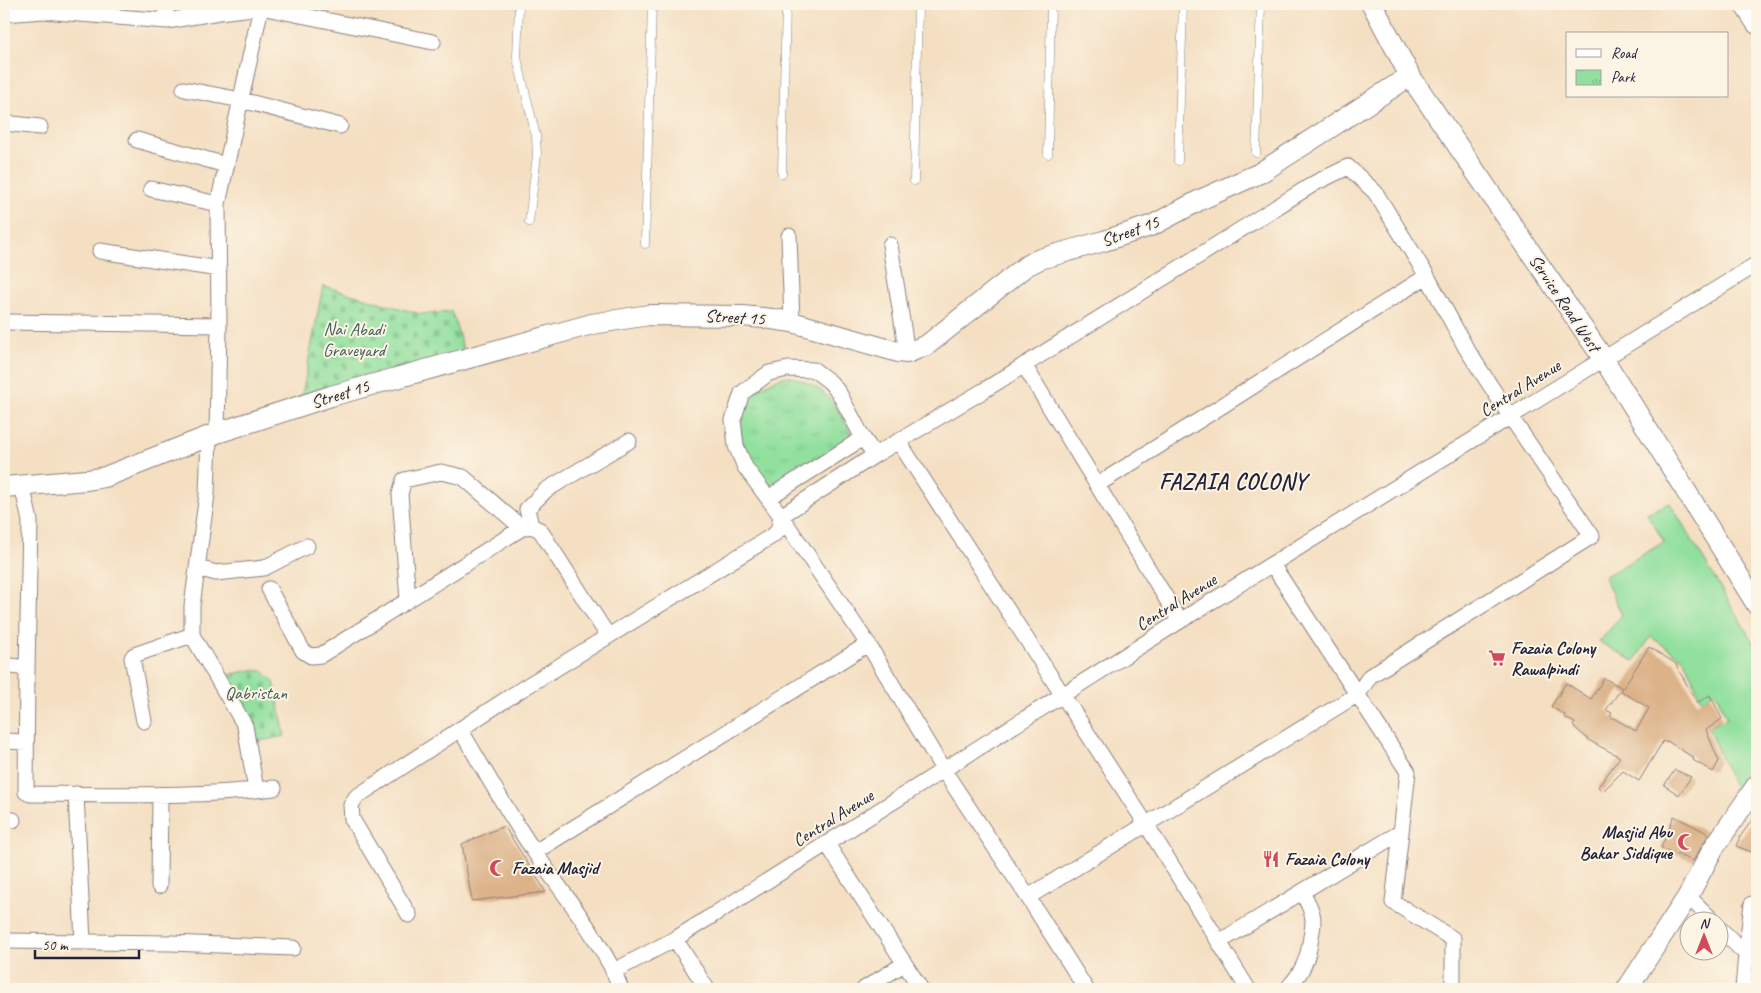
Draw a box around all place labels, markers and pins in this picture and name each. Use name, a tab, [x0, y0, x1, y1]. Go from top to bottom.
place label: Fazaia Colony Rawalpindi	[1511, 637, 1597, 680]
supermarket icon: Fazaia Colony Rawalpindi	[1487, 648, 1507, 668]
place label: Masjid Abu Bakar Siddique	[1580, 821, 1674, 864]
mosque icon: Masjid Abu Bakar Siddique	[1676, 832, 1696, 852]
place label: Fazaia Colony	[1285, 848, 1371, 870]
restaurant icon: Fazaia Colony	[1261, 849, 1281, 869]
place label: Fazaia Masjid	[512, 857, 601, 879]
mosque icon: Fazaia Masjid	[488, 858, 508, 878]

